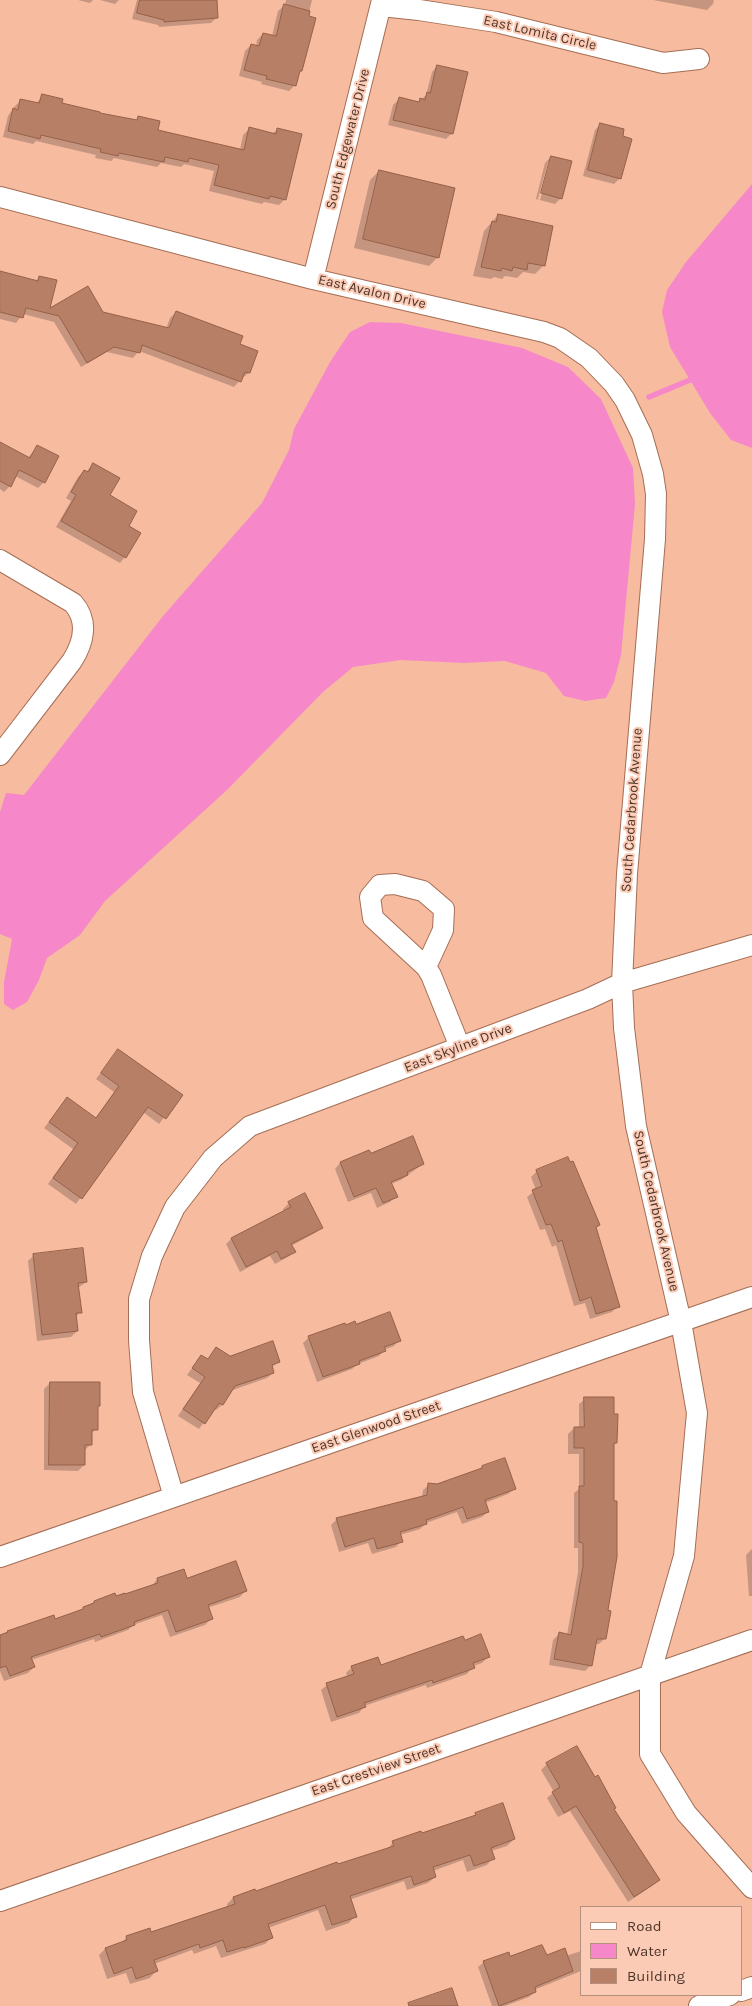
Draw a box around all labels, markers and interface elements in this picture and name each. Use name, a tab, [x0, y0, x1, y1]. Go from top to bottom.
street label: East Lomita Circle	[482, 12, 598, 54]
street label: South Edgewater Drive	[322, 67, 374, 211]
street label: East Avalon Drive	[317, 271, 427, 313]
street label: South Cedarbrook Avenue	[618, 727, 646, 893]
street label: East Skyline Drive	[402, 1020, 514, 1076]
street label: South Cedarbrook Avenue	[629, 1129, 683, 1293]
street label: East Glenwood Street	[309, 1397, 443, 1457]
street label: East Crestview Street	[309, 1740, 443, 1800]
legend	[580, 1906, 742, 1996]
text: Road	[627, 1917, 662, 1935]
text: Water	[627, 1942, 667, 1960]
text: Building	[627, 1967, 685, 1985]

